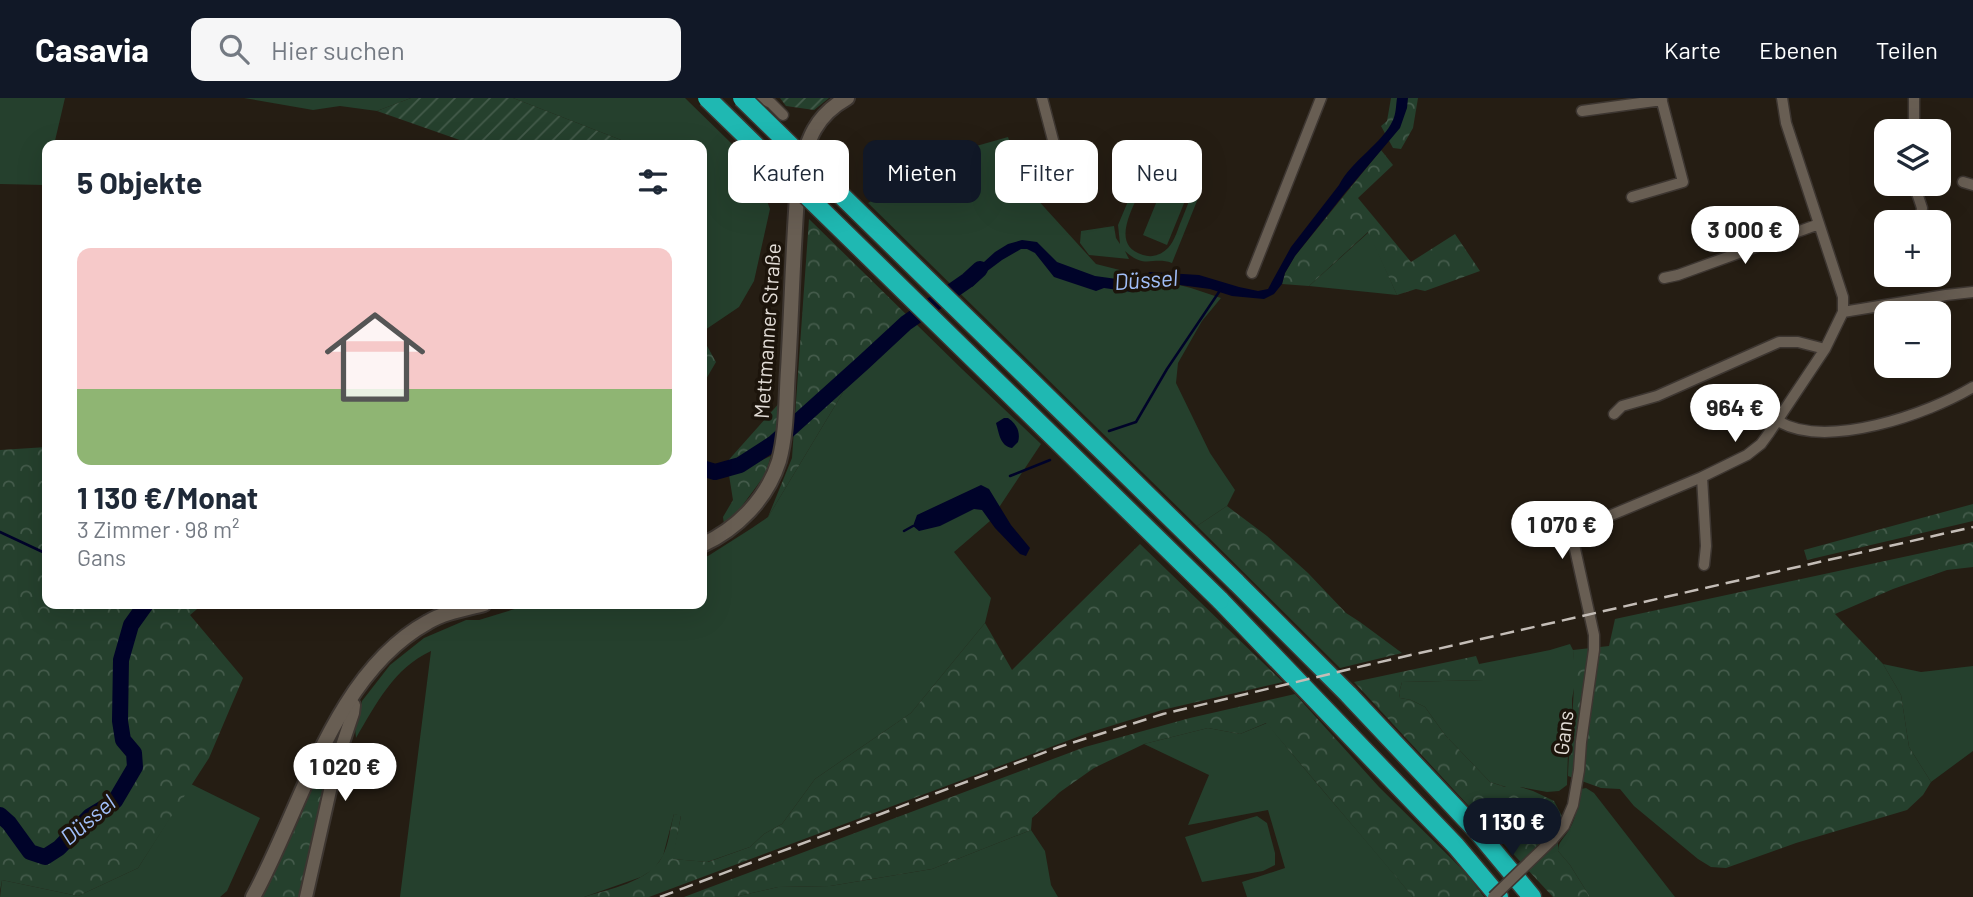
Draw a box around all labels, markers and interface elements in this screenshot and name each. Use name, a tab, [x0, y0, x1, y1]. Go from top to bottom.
search box	[191, 18, 681, 81]
text: Casavia	[35, 29, 149, 69]
icon: search	[215, 30, 253, 68]
text: Hier suchen	[271, 34, 405, 65]
text: Karte	[1664, 35, 1721, 64]
text: Ebenen	[1759, 35, 1838, 64]
text: Teilen	[1876, 35, 1938, 64]
map controls	[1874, 119, 1951, 378]
button: layers	[1874, 119, 1951, 196]
chip: Kaufen	[728, 140, 849, 203]
chip: Mieten	[863, 140, 981, 203]
chip: Filter	[995, 140, 1098, 203]
chip: Neu	[1112, 140, 1202, 203]
icon: filters	[634, 163, 672, 201]
text: 5 Objekte	[77, 164, 202, 200]
pin: 3 000 €	[1680, 206, 1810, 266]
button: +	[1874, 210, 1951, 287]
text: 3 000 €	[1707, 215, 1783, 243]
street label: Mettmanner Straße	[748, 242, 785, 420]
water label: Düssel	[1113, 263, 1179, 295]
icon: home	[312, 294, 438, 420]
button: −	[1874, 301, 1951, 378]
pin: 964 €	[1686, 384, 1784, 444]
text: 964 €	[1706, 393, 1764, 421]
text: 1 130 €/Monat	[77, 479, 258, 515]
pin: 1 070 €	[1497, 502, 1627, 561]
text: 1 070 €	[1527, 510, 1597, 538]
text: 3 Zimmer · 98 m²	[77, 515, 240, 543]
text: Gans	[77, 543, 126, 571]
street label: Gans	[1547, 709, 1578, 757]
pin: 1 020 €	[280, 744, 410, 803]
text: 1 020 €	[309, 752, 381, 780]
water label: Düssel	[54, 788, 121, 850]
pin: 1 130 €	[1447, 798, 1577, 858]
text: 1 130 €	[1479, 807, 1545, 835]

